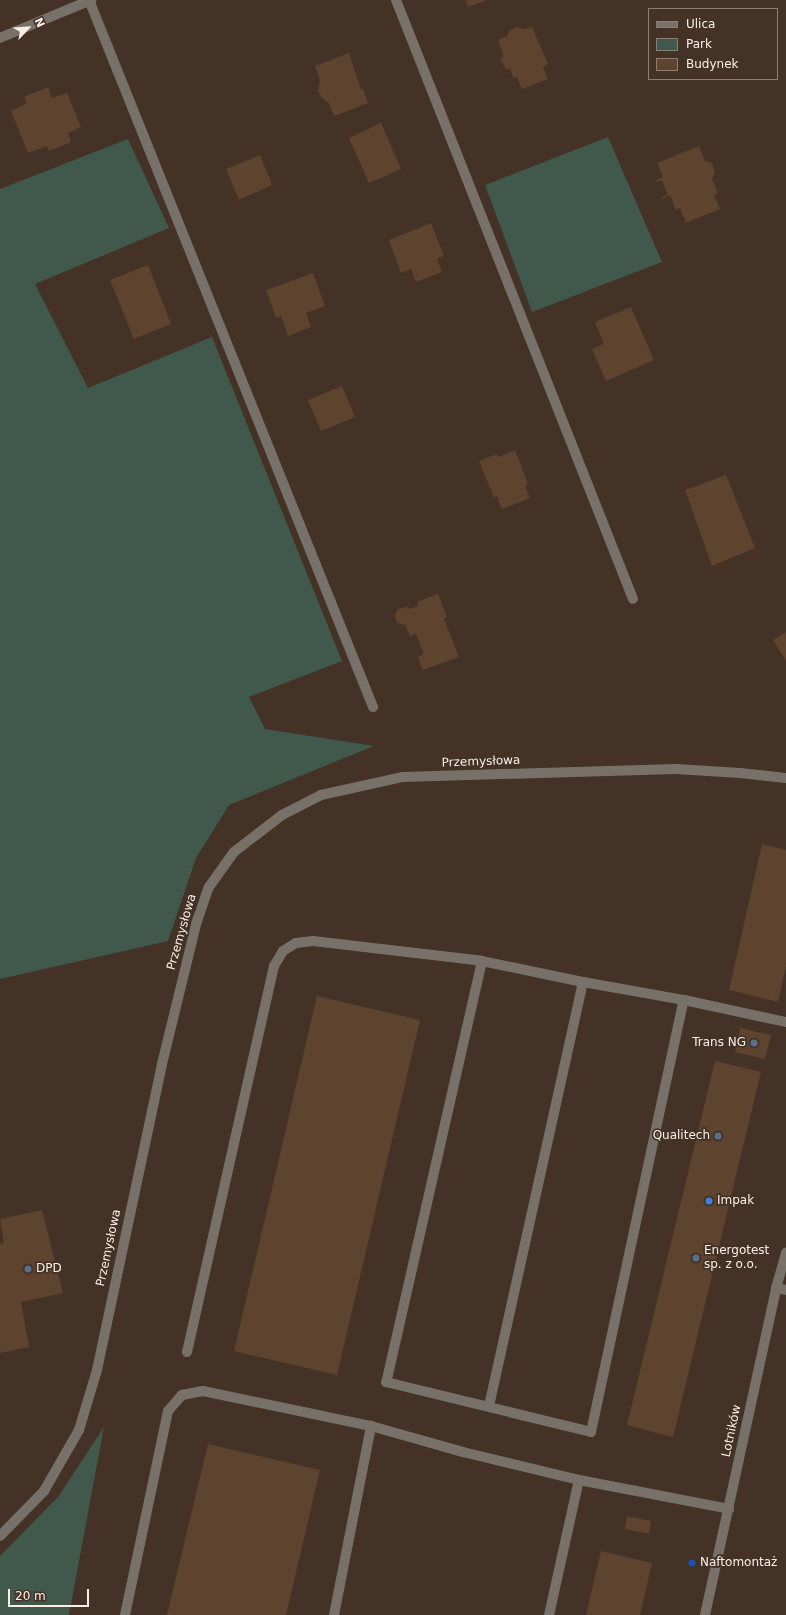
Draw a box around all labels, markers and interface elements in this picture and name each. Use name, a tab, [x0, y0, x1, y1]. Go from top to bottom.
north arrow	[8, 8, 48, 48]
legend	[648, 8, 778, 80]
text: N	[31, 16, 47, 30]
text: Ulica	[686, 17, 715, 31]
text: Park	[686, 37, 712, 51]
text: Budynek	[686, 57, 739, 71]
street label: Przemysłowa	[441, 753, 521, 771]
street label: Przemysłowa	[164, 892, 200, 972]
place label: Trans NG	[692, 1036, 746, 1050]
marker: Trans NG	[749, 1038, 759, 1048]
place label: Qualitech	[653, 1129, 710, 1143]
marker: Qualitech	[713, 1131, 723, 1141]
place label: Impak	[717, 1194, 754, 1208]
marker: Impak	[704, 1196, 714, 1206]
street label: Przemysłowa	[94, 1208, 124, 1288]
place label: Energotest sp. z o.o.	[704, 1244, 769, 1272]
marker: Energotest sp. z o.o.	[691, 1253, 701, 1263]
place label: DPD	[36, 1262, 62, 1276]
marker: DPD	[23, 1264, 33, 1274]
street label: Lotników	[719, 1404, 745, 1458]
place label: Naftomontaż	[700, 1556, 777, 1570]
marker: Naftomontaż	[687, 1558, 697, 1568]
scale bar	[10, 1581, 91, 1607]
text: 20 m	[15, 1589, 46, 1603]

